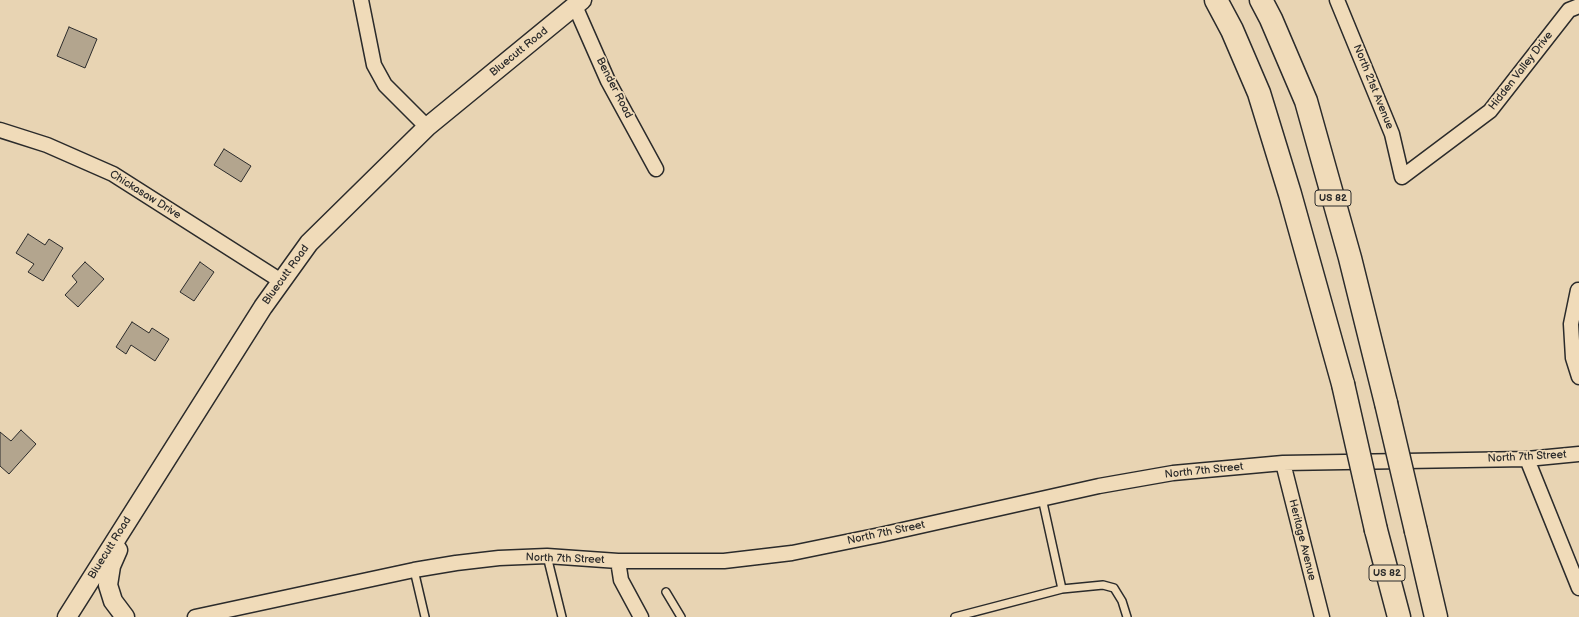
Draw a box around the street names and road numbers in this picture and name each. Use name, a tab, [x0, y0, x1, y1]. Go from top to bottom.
street label: Bluecutt Road	[487, 25, 551, 79]
street label: Hidden Valley Drive	[1486, 29, 1556, 113]
street label: North 21st Avenue	[1350, 43, 1396, 131]
street label: Bender Road	[593, 55, 635, 121]
street label: Chickasaw Drive	[107, 168, 183, 222]
road number: US 82	[1315, 190, 1351, 206]
street label: Bluecutt Road	[260, 242, 312, 308]
street label: North 7th Street	[1487, 448, 1567, 466]
street label: North 7th Street	[1164, 460, 1244, 482]
street label: Heritage Avenue	[1286, 498, 1318, 582]
street label: Bluecutt Road	[86, 514, 134, 582]
street label: North 7th Street	[846, 518, 926, 548]
street label: North 7th Street	[525, 551, 605, 567]
road number: US 82	[1369, 565, 1405, 581]

